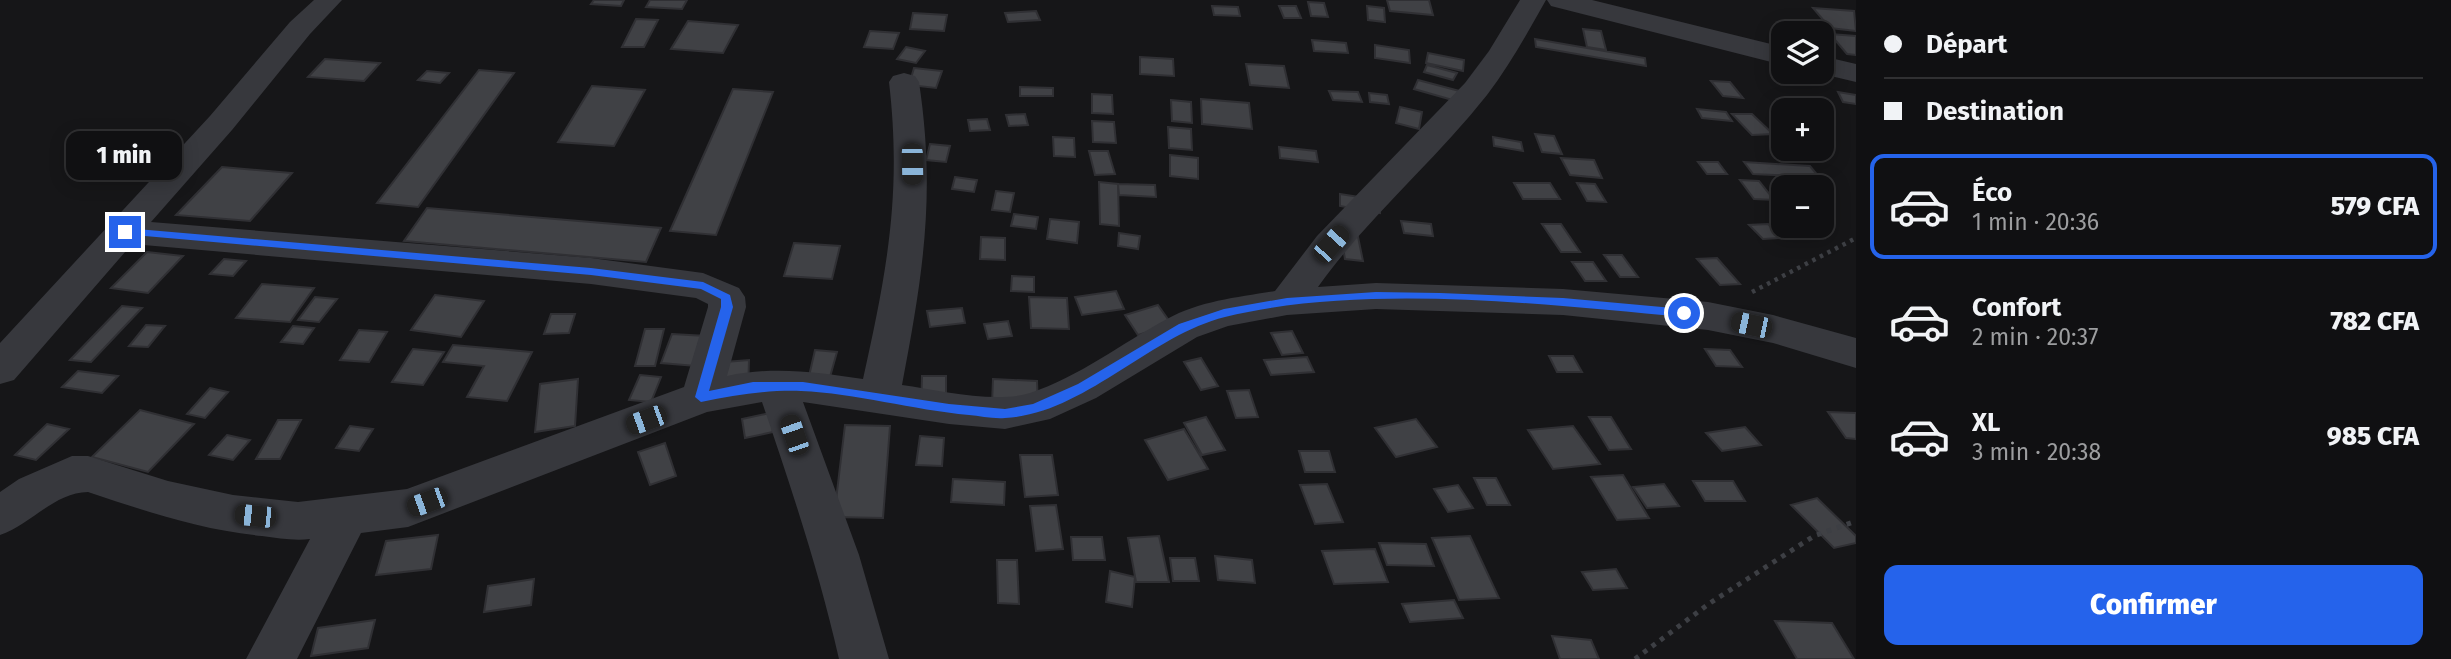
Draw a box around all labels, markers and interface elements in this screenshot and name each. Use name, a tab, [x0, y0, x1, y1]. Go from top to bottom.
map controls	[1771, 21, 1834, 238]
button: layers	[1771, 21, 1834, 84]
text: Départ	[1926, 29, 2007, 60]
text: Destination	[1926, 96, 2064, 127]
button: +	[1771, 98, 1834, 161]
callout: 1 min	[67, 131, 183, 180]
text: 1 min	[96, 141, 152, 169]
car	[902, 143, 923, 185]
button: −	[1771, 175, 1834, 238]
icon: car	[1888, 175, 1951, 238]
text: Éco	[1972, 177, 2012, 208]
text: 579 CFA	[2331, 191, 2419, 222]
text: 1 min · 20:36	[1972, 208, 2099, 236]
route end	[109, 216, 141, 248]
car	[1310, 221, 1353, 267]
icon: car	[1888, 290, 1951, 353]
text: Confort	[1972, 292, 2061, 323]
route start	[1668, 297, 1700, 329]
text: 782 CFA	[2331, 306, 2419, 337]
car	[1729, 310, 1774, 340]
text: 2 min · 20:37	[1972, 323, 2098, 351]
car	[623, 403, 670, 437]
icon: car	[1888, 405, 1951, 468]
text: XL	[1972, 407, 2000, 438]
car	[778, 412, 811, 458]
text: 985 CFA	[2327, 421, 2419, 452]
text: 3 min · 20:38	[1972, 438, 2101, 466]
car	[404, 485, 451, 519]
car	[234, 503, 277, 529]
button: Confirmer	[1884, 565, 2423, 645]

